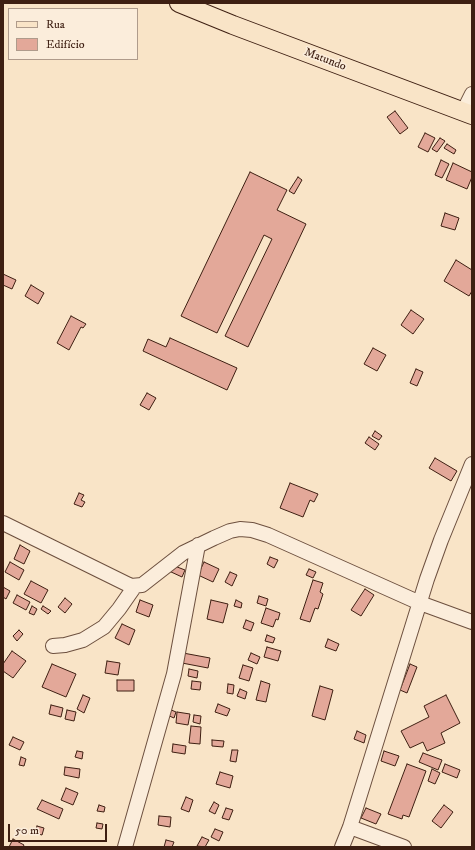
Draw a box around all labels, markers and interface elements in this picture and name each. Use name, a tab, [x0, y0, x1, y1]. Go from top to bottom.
legend	[8, 8, 138, 60]
text: Rua	[46, 17, 65, 32]
text: Edifício	[46, 37, 85, 52]
street label: Matundo	[302, 45, 348, 75]
scale bar	[10, 816, 109, 842]
text: 50 m	[15, 823, 39, 838]

